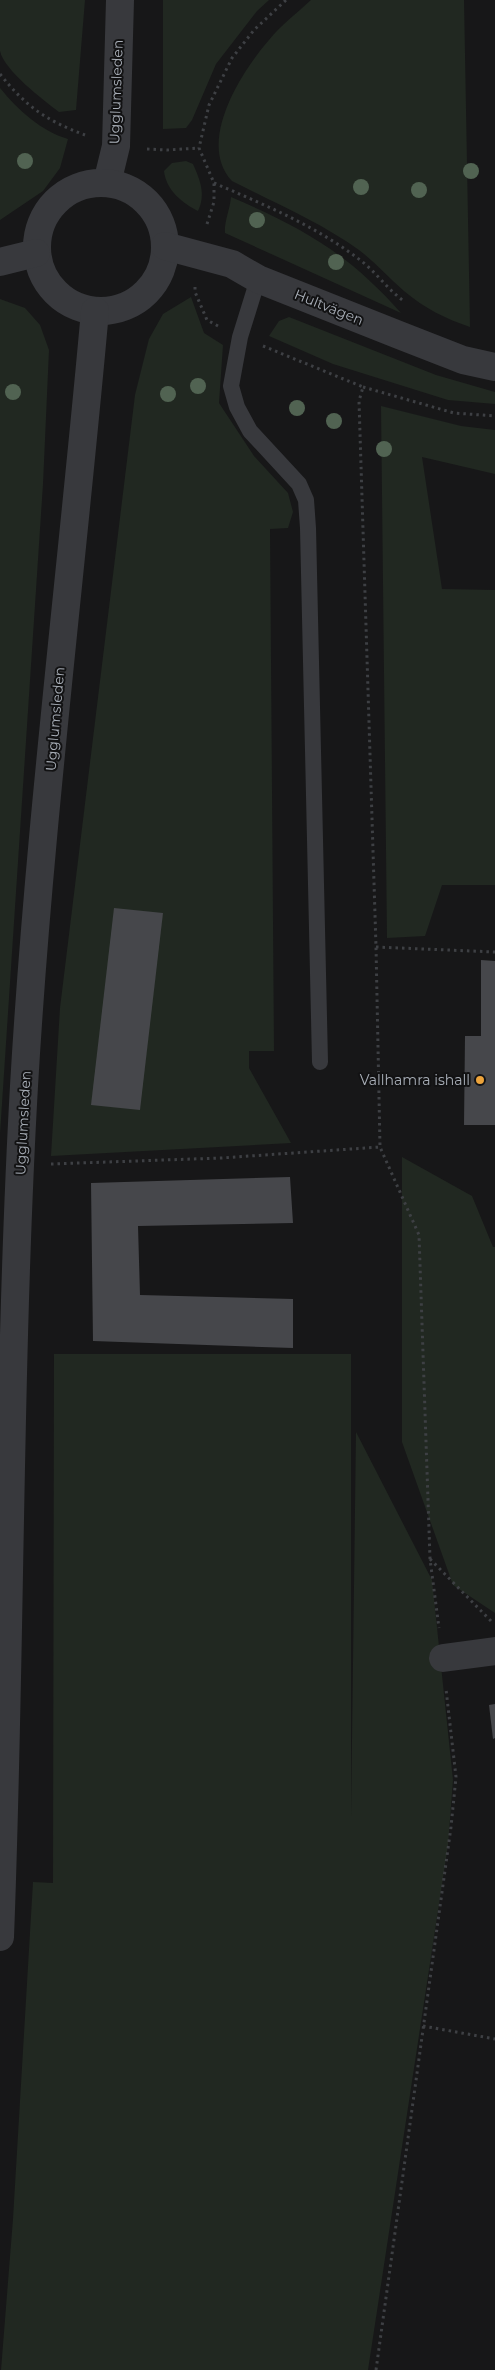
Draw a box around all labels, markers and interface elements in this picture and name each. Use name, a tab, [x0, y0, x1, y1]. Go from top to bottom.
street label: Ugglumsleden	[105, 39, 127, 145]
street label: Hultvägen	[292, 285, 366, 329]
street label: Ugglumsleden	[41, 666, 69, 772]
street label: Ugglumsleden	[11, 1070, 35, 1176]
place label: Vallhamra ishall	[360, 1071, 470, 1089]
marker: Vallhamra ishall	[474, 1074, 486, 1086]

